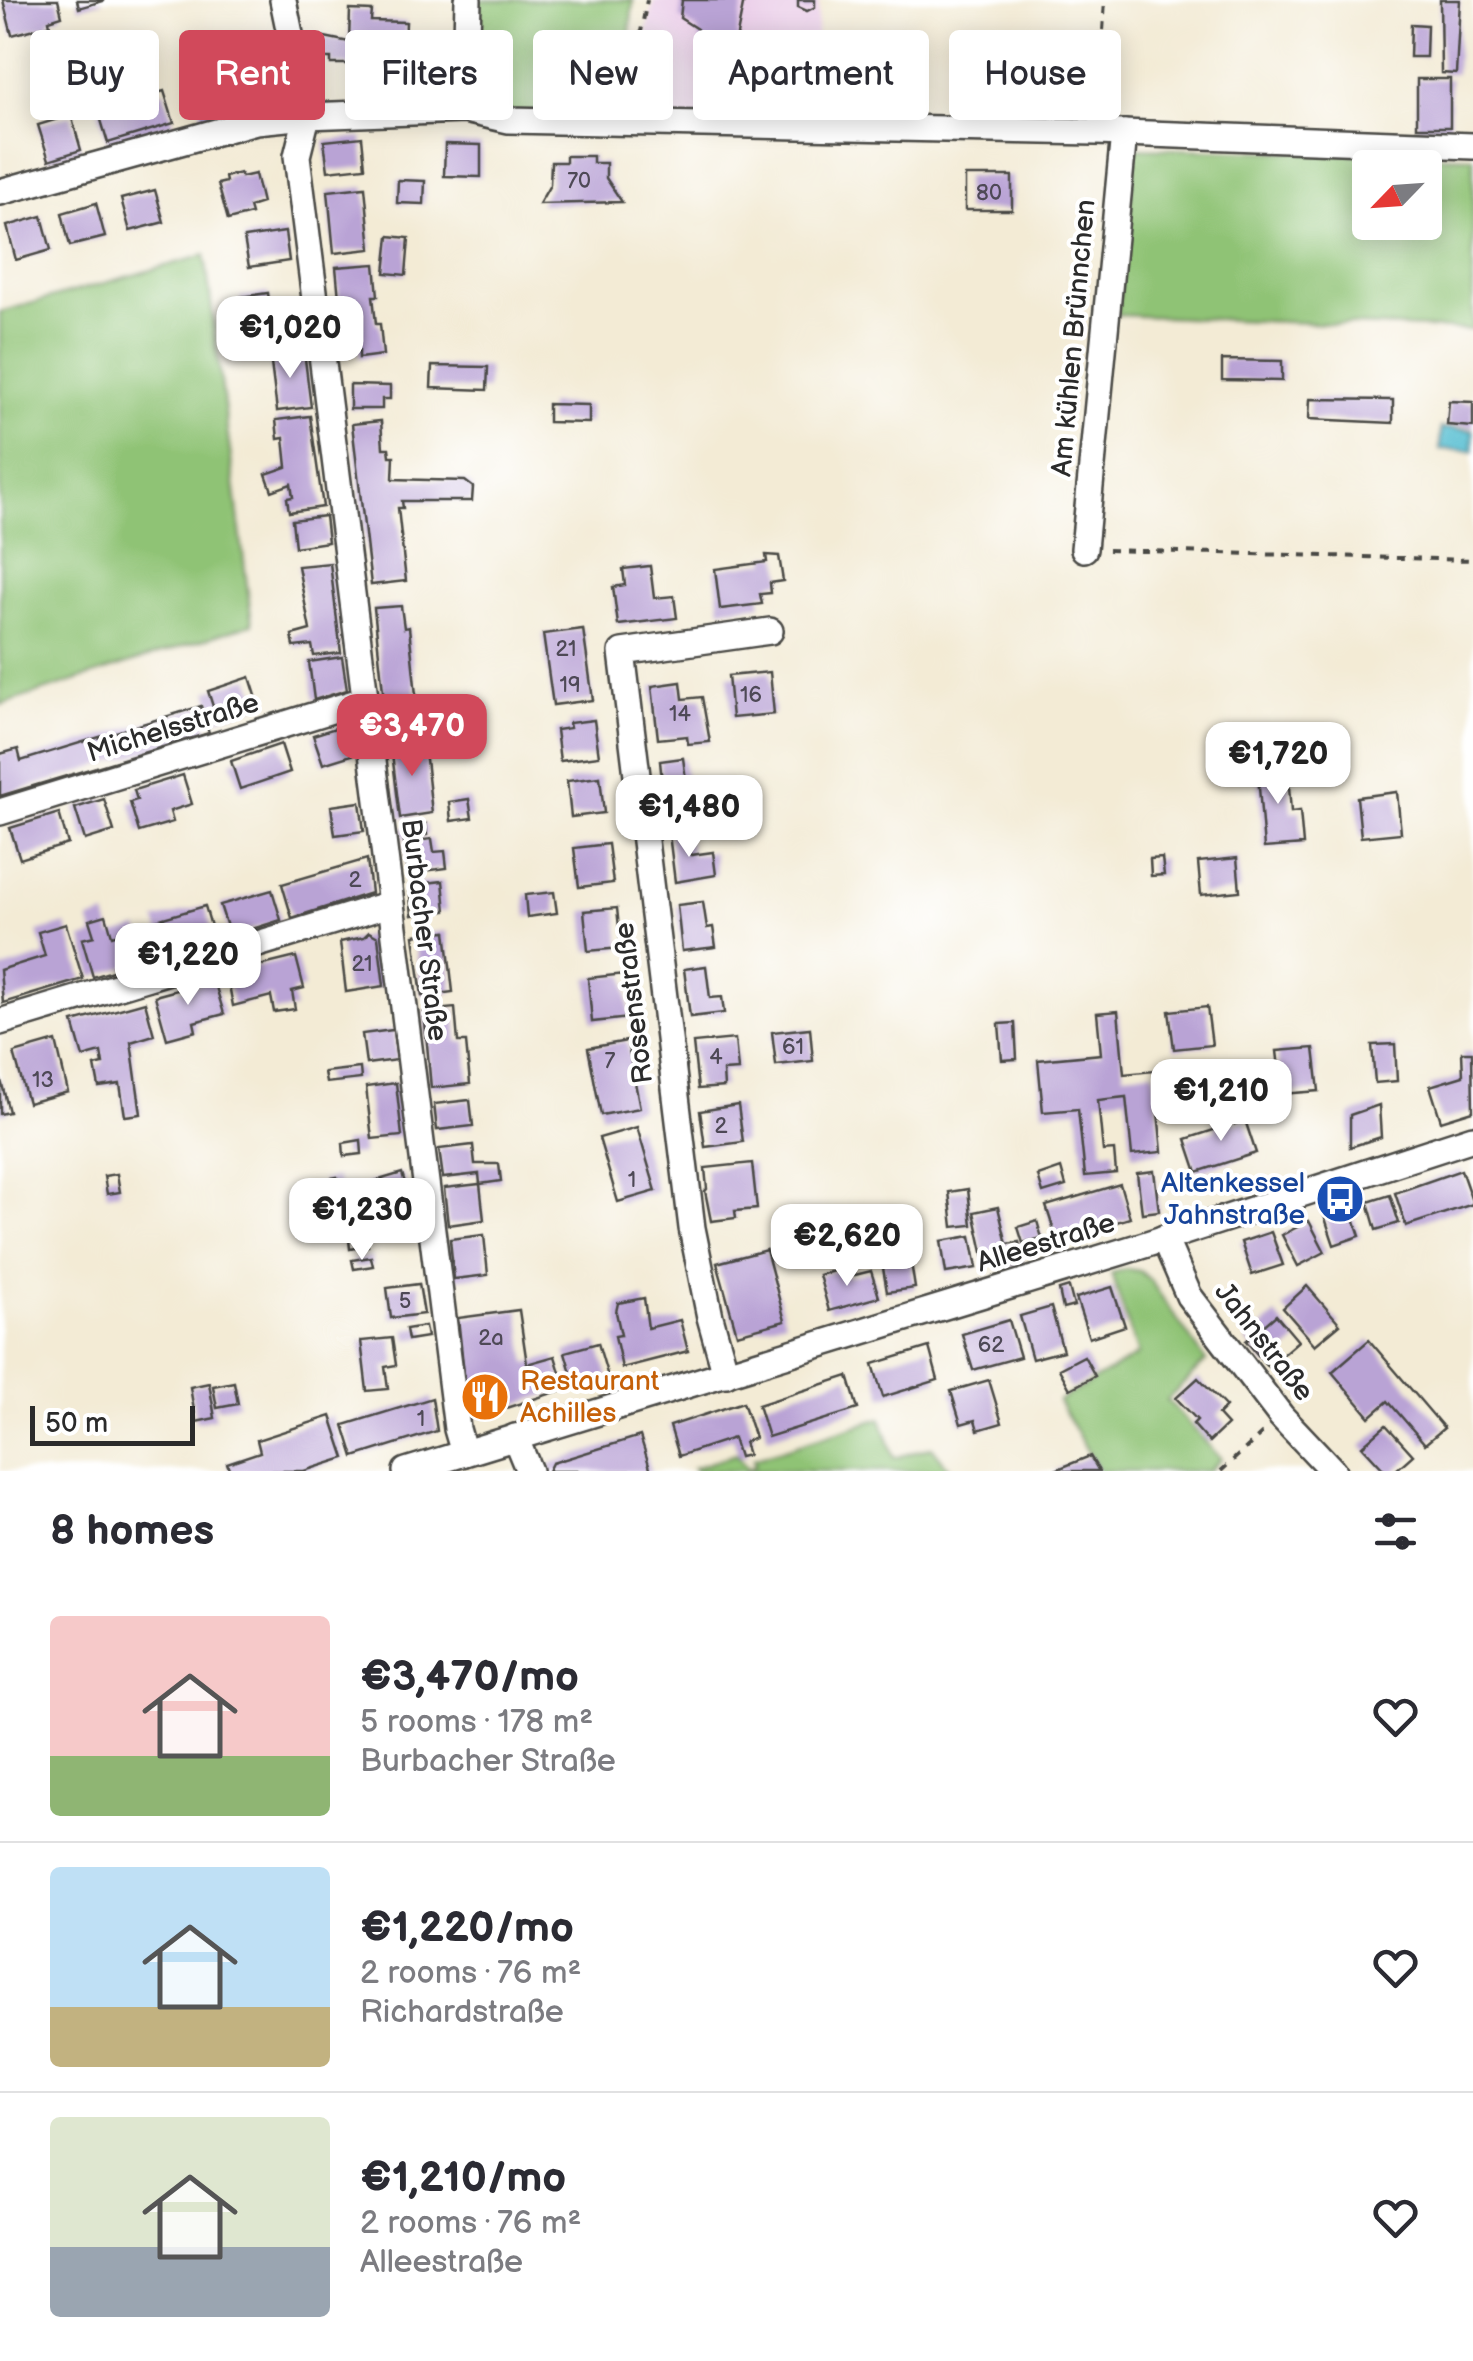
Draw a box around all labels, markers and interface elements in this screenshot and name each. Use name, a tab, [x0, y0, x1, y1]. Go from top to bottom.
chip: Buy	[30, 30, 159, 120]
chip: Rent	[179, 30, 325, 120]
chip: Filters	[345, 30, 513, 120]
chip: New	[533, 30, 673, 120]
chip: Apartment	[693, 30, 929, 120]
chip: House	[949, 30, 1121, 120]
north arrow	[1352, 150, 1442, 240]
map controls	[1352, 150, 1442, 240]
house number: 70	[567, 168, 591, 195]
house number: 80	[976, 180, 1002, 207]
street label: Am kühlen Brünnchen	[1045, 198, 1103, 478]
pin: €1,020	[209, 296, 371, 381]
text: €1,020	[238, 309, 342, 348]
house number: 21	[555, 636, 577, 663]
house number: 19	[559, 672, 581, 699]
house number: 16	[740, 682, 762, 709]
street label: Michelsstraße	[83, 686, 263, 770]
pin: €3,470	[331, 694, 493, 779]
house number: 14	[669, 701, 692, 728]
text: €3,470	[359, 707, 465, 746]
pin: €1,720	[1197, 722, 1359, 807]
text: €1,720	[1228, 735, 1328, 774]
pin: €1,480	[608, 775, 770, 860]
text: €1,480	[638, 788, 740, 827]
street label: Burbacher Straße	[394, 817, 454, 1043]
house number: 2	[349, 867, 362, 894]
street label: Rosenstraße	[608, 921, 660, 1085]
pin: €1,220	[107, 923, 269, 1008]
text: €1,220	[137, 936, 239, 975]
house number: 21	[351, 951, 373, 978]
house number: 61	[782, 1034, 804, 1061]
house number: 4	[709, 1044, 723, 1071]
house number: 7	[605, 1048, 616, 1075]
pin: €1,210	[1140, 1059, 1302, 1144]
house number: 13	[32, 1067, 54, 1094]
text: €1,210	[1173, 1072, 1269, 1111]
house number: 2	[715, 1113, 728, 1140]
house number: 1	[628, 1167, 636, 1194]
place label: Altenkessel Jahnstraße	[1161, 1167, 1305, 1232]
bus stop icon: Altenkessel Jahnstraße	[1314, 1173, 1366, 1225]
pin: €1,230	[281, 1178, 443, 1263]
text: €1,230	[311, 1191, 413, 1230]
pin: €2,620	[766, 1204, 928, 1289]
street label: Alleestraße	[973, 1206, 1119, 1280]
text: €2,620	[793, 1217, 901, 1256]
street label: Jahnstraße	[1208, 1276, 1320, 1408]
house number: 5	[399, 1288, 411, 1315]
house number: 2a	[478, 1325, 504, 1352]
house number: 62	[978, 1332, 1004, 1359]
place label: Restaurant Achilles	[520, 1365, 660, 1430]
restaurant icon: Restaurant Achilles	[459, 1371, 511, 1423]
scale bar	[30, 1401, 195, 1446]
house number: 1	[417, 1406, 425, 1433]
text: 50 m	[45, 1407, 108, 1440]
icon: filters	[1368, 1504, 1423, 1559]
text: 8 homes	[50, 1506, 214, 1557]
text: €3,470/mo	[360, 1652, 579, 1703]
icon: home	[130, 1656, 250, 1776]
icon: heart	[1368, 1689, 1423, 1744]
text: 5 rooms · 178 m²	[360, 1703, 593, 1742]
text: Burbacher Straße	[360, 1742, 616, 1781]
text: €1,220/mo	[360, 1903, 574, 1954]
icon: home	[130, 1907, 250, 2027]
icon: heart	[1368, 1940, 1423, 1995]
text: 2 rooms · 76 m²	[360, 1954, 581, 1993]
text: Richardstraße	[360, 1993, 564, 2032]
text: €1,210/mo	[360, 2153, 566, 2204]
icon: home	[130, 2157, 250, 2277]
icon: heart	[1368, 2190, 1423, 2245]
text: 2 rooms · 76 m²	[360, 2204, 581, 2243]
text: Alleestraße	[360, 2243, 523, 2282]

